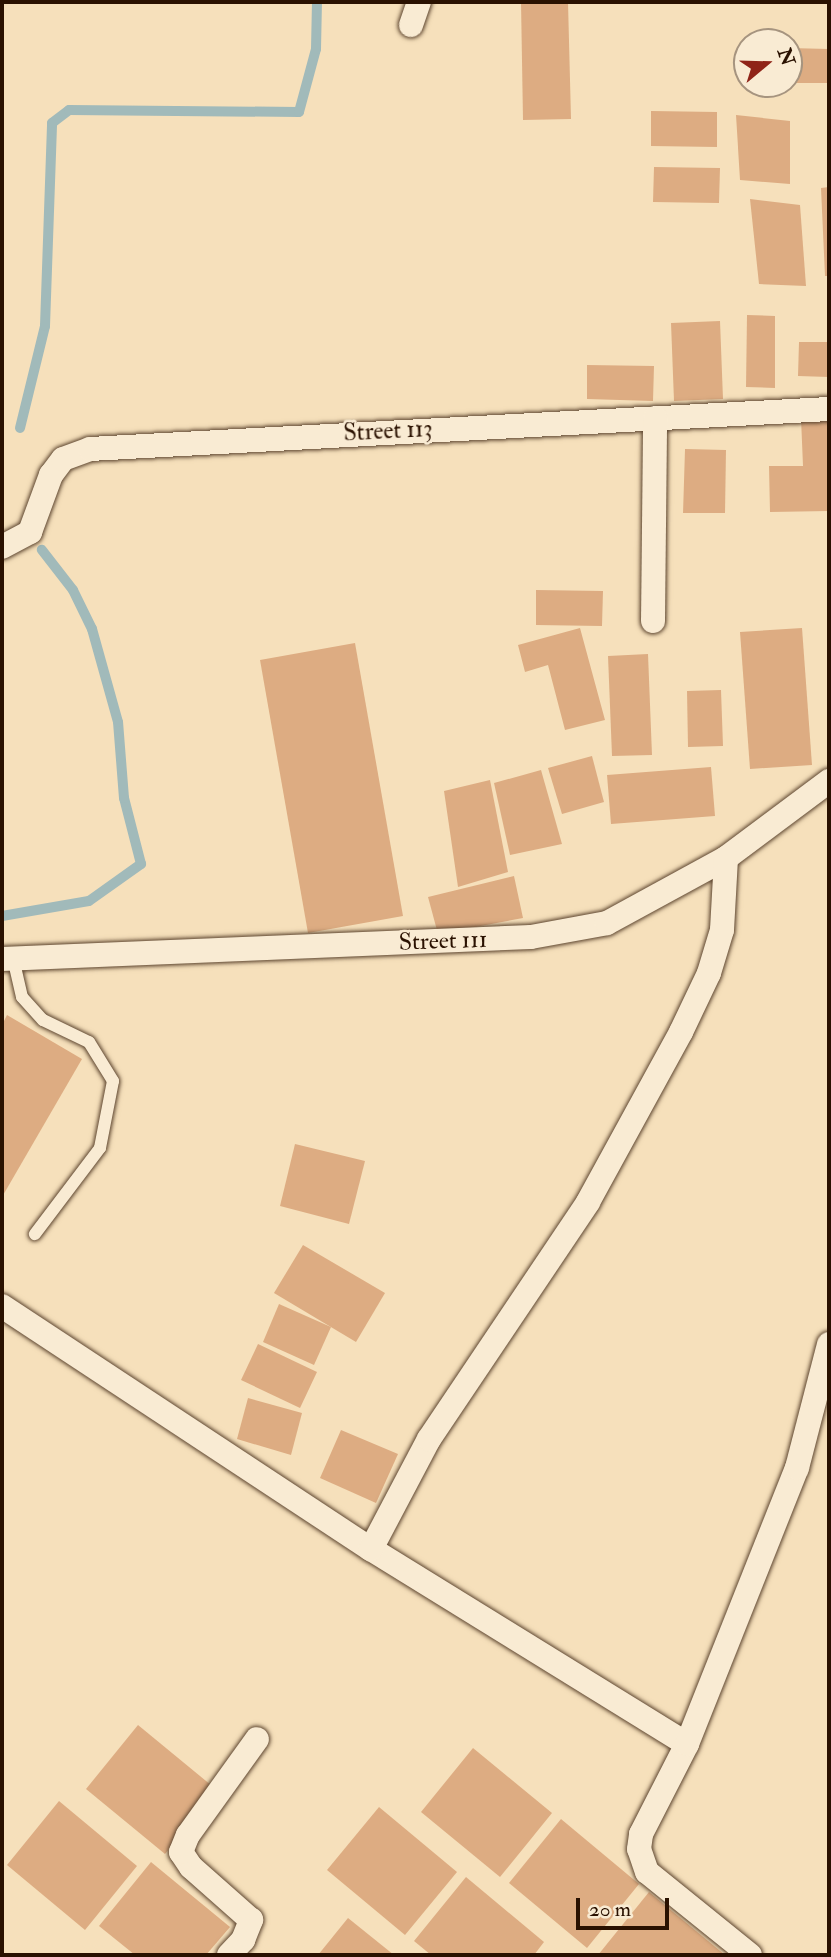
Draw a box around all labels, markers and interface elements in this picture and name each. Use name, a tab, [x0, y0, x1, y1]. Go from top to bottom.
north arrow	[733, 28, 803, 98]
text: N	[772, 45, 800, 69]
street label: Street 113	[343, 414, 433, 448]
street label: Street 111	[398, 925, 488, 957]
scale bar	[579, 1884, 672, 1928]
text: 20 m	[589, 1896, 631, 1923]

